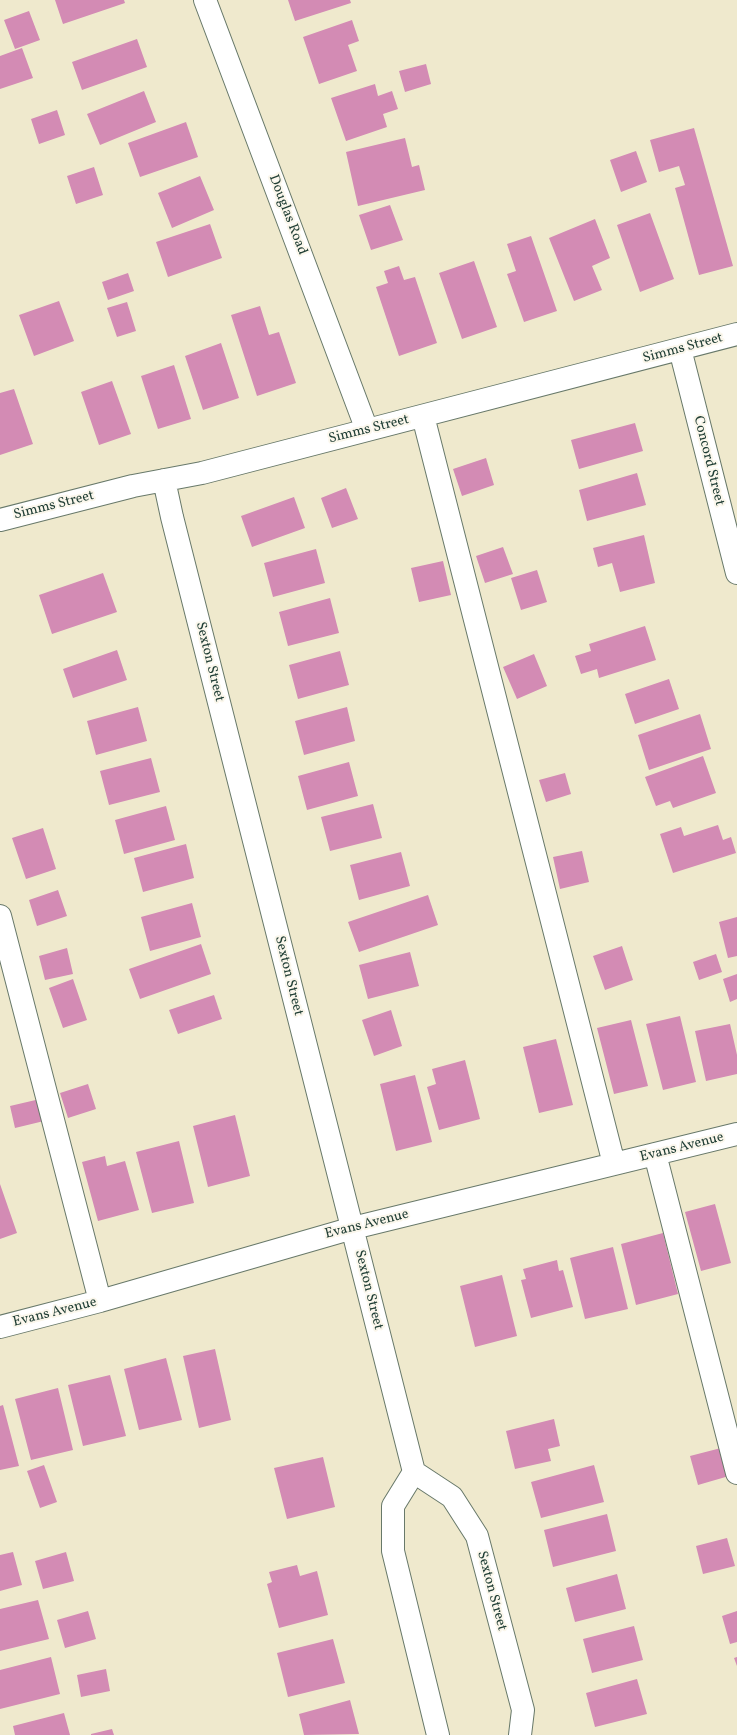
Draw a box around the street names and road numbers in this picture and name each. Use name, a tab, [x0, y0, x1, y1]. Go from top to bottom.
street label: Douglas Road	[264, 173, 310, 257]
street label: Simms Street	[641, 330, 725, 368]
street label: Simms Street	[327, 412, 411, 448]
street label: Concord Street	[689, 414, 727, 508]
street label: Simms Street	[12, 488, 96, 524]
street label: Sexton Street	[191, 620, 227, 704]
street label: Sexton Street	[270, 934, 306, 1018]
street label: Evans Avenue	[638, 1129, 726, 1167]
street label: Evans Avenue	[323, 1206, 411, 1244]
street label: Sexton Street	[350, 1248, 386, 1332]
street label: Evans Avenue	[11, 1294, 99, 1332]
street label: Sexton Street	[472, 1549, 510, 1633]

